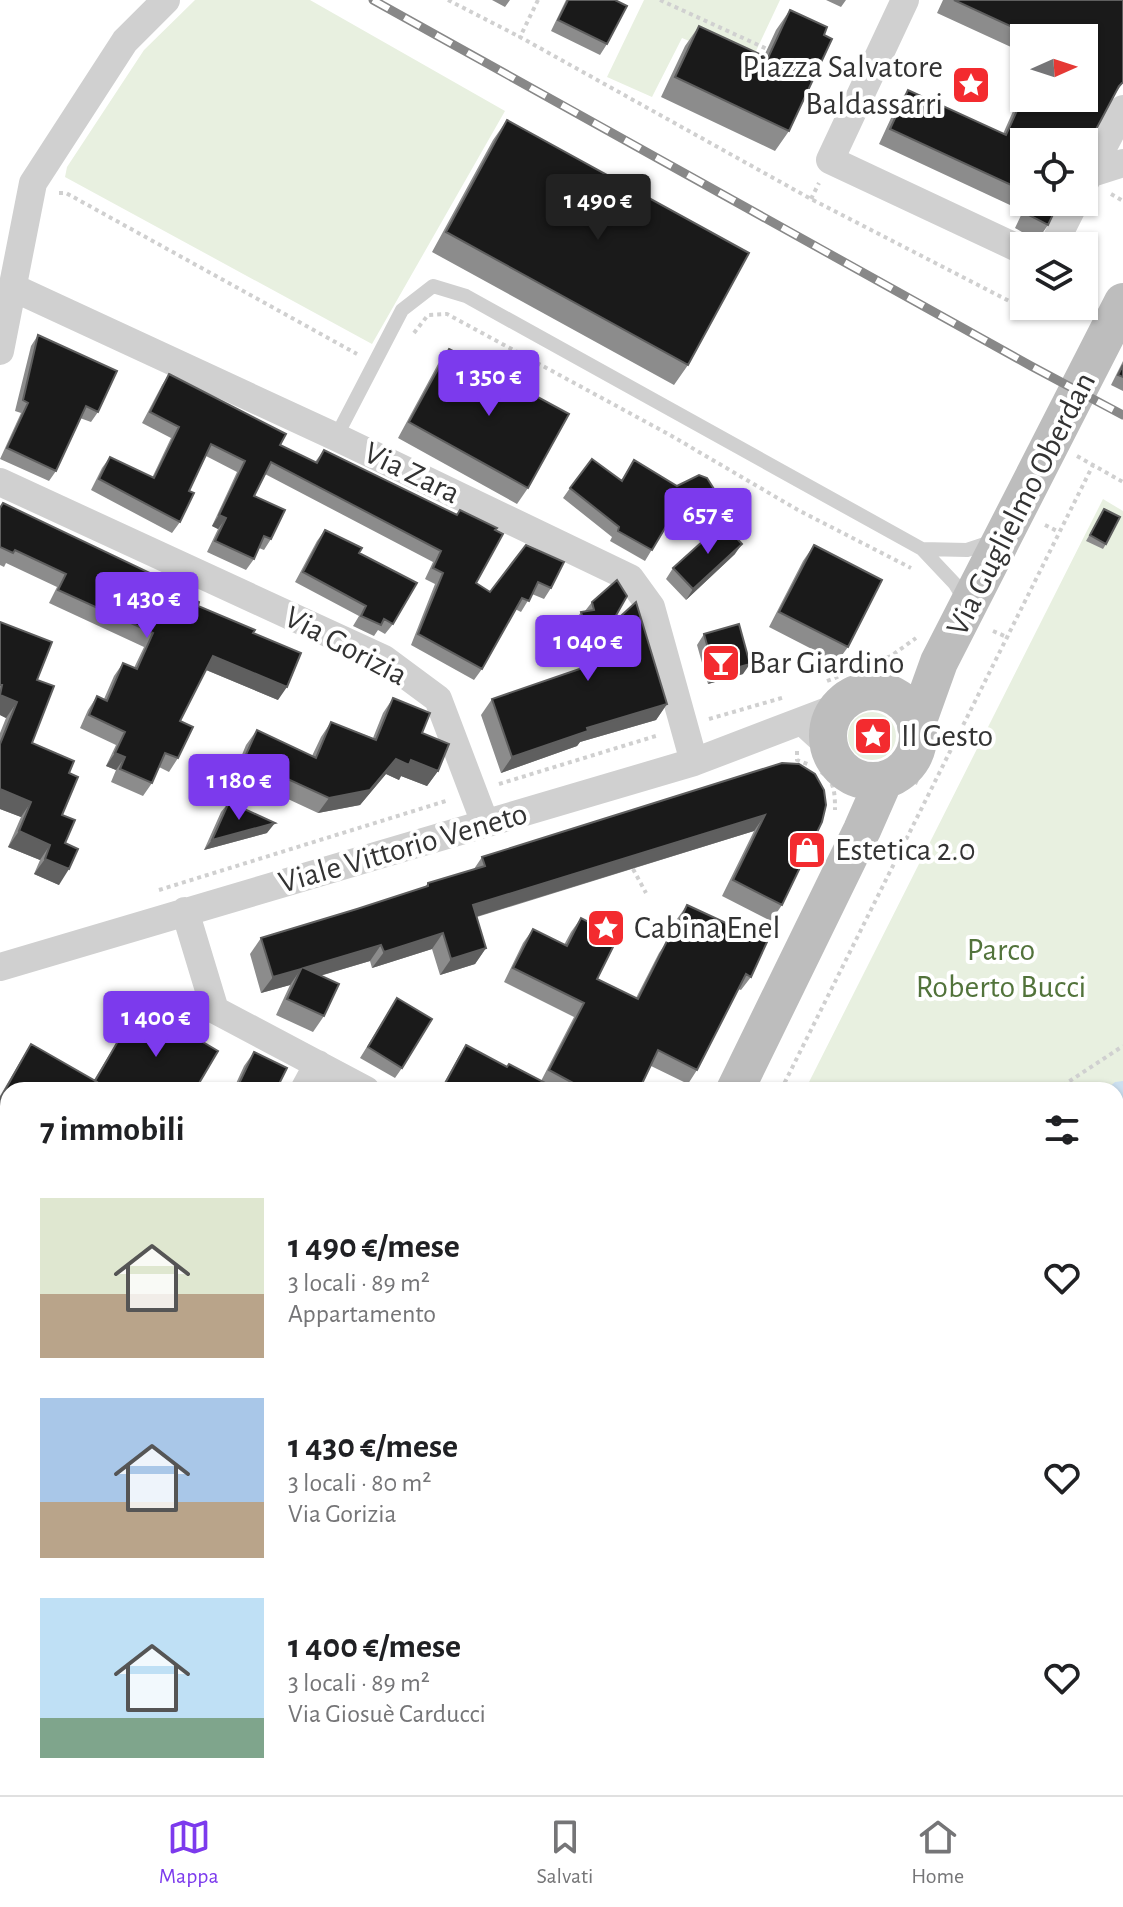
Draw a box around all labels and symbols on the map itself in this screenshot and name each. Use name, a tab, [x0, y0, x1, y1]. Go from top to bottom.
north arrow	[1010, 24, 1098, 112]
place label: Piazza Salvatore Baldassarri	[742, 51, 943, 120]
place icon: Piazza Salvatore Baldassarri	[950, 64, 992, 106]
pin: 1 490 €	[524, 174, 672, 242]
pin: 1 350 €	[415, 350, 563, 418]
street label: Via Guglielmo Oberdan	[941, 367, 1101, 641]
street label: Via Zara	[359, 436, 465, 510]
pin: 657 €	[652, 488, 764, 556]
pin: 1 430 €	[73, 572, 221, 640]
street label: Via Gorizia	[280, 601, 412, 691]
pin: 1 040 €	[514, 615, 662, 683]
bar icon: Bar Giardino	[700, 642, 742, 684]
place label: Bar Giardino	[749, 647, 905, 679]
place icon: Il Gesto	[852, 715, 894, 757]
place label: Il Gesto	[901, 720, 993, 752]
pin: 1 180 €	[165, 754, 313, 822]
street label: Viale Vittorio Veneto	[275, 797, 531, 899]
shop icon: Estetica 2.0	[786, 829, 828, 871]
place label: Estetica 2.0	[835, 834, 976, 866]
place icon: Cabina Enel	[585, 907, 627, 949]
place label: Cabina Enel	[634, 912, 780, 944]
park label: Parco Roberto Bucci	[916, 934, 1086, 1003]
pin: 1 400 €	[82, 991, 230, 1059]

